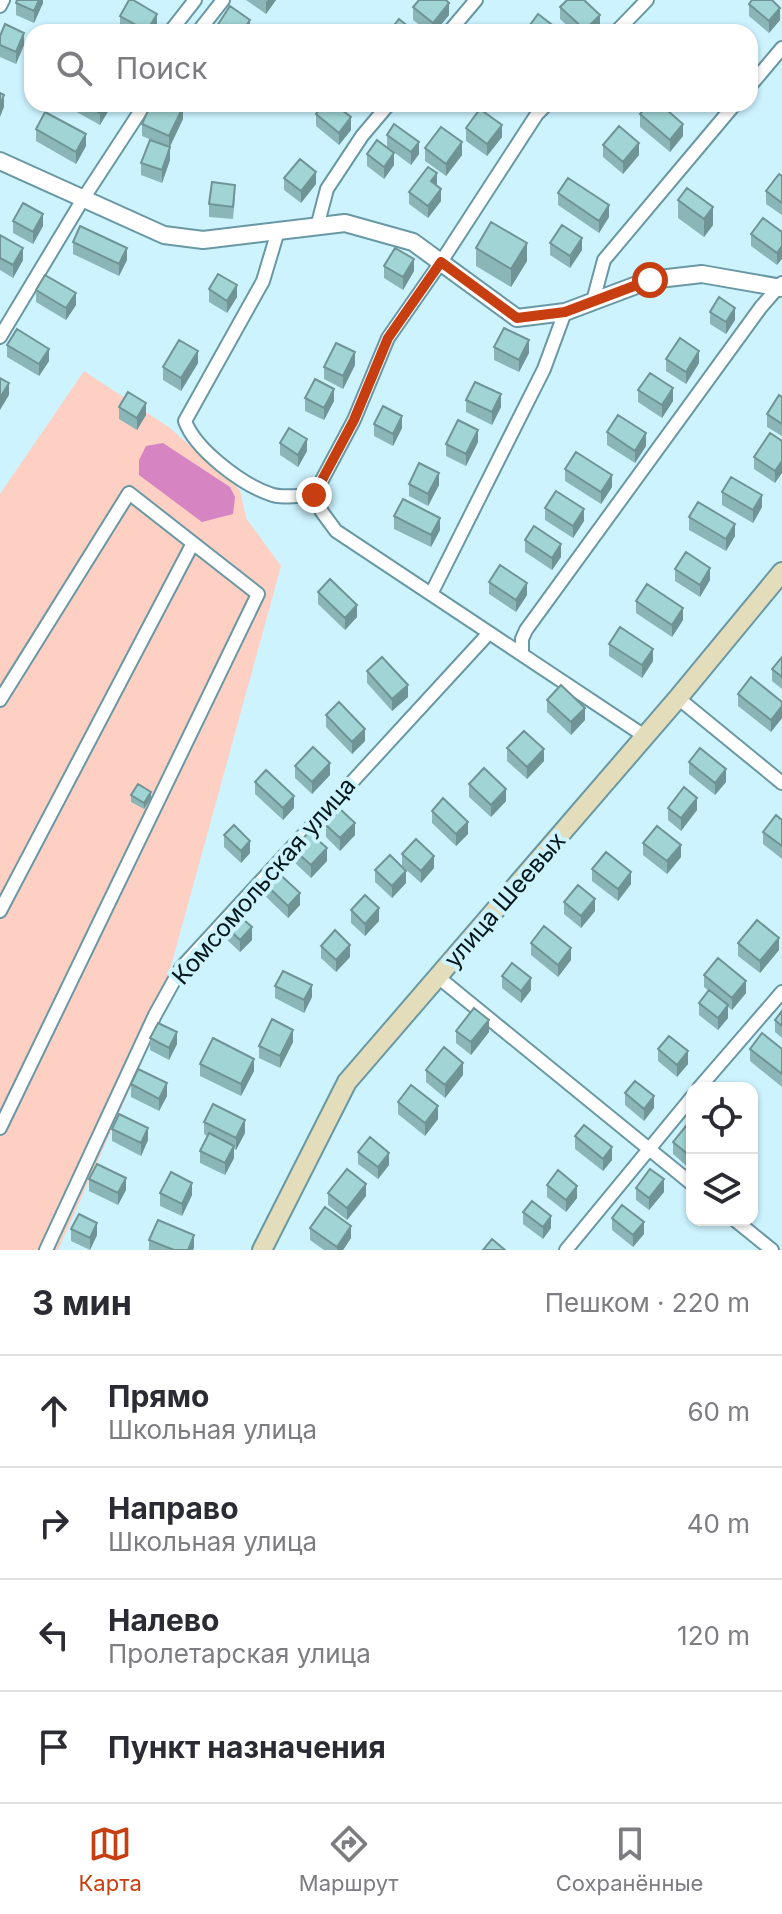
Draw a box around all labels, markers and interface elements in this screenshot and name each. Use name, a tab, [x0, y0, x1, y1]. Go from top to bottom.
search box	[24, 24, 758, 112]
icon: search	[52, 46, 96, 90]
text: Поиск	[116, 50, 207, 86]
route start	[632, 262, 668, 298]
route end	[296, 477, 332, 513]
street label: Комсомольская улица	[166, 771, 361, 990]
street label: улица Шеевых	[438, 826, 571, 973]
map controls	[686, 1082, 758, 1226]
button: locate	[686, 1082, 758, 1154]
button: layers	[686, 1154, 758, 1226]
text: 3 мин	[32, 1282, 132, 1323]
text: Пешком · 220 m	[545, 1287, 750, 1318]
text: Прямо	[108, 1378, 209, 1414]
icon: ahead	[32, 1389, 76, 1433]
text: 60 m	[687, 1396, 750, 1427]
text: Школьная улица	[108, 1414, 317, 1445]
text: Направо	[108, 1490, 239, 1526]
icon: right	[32, 1501, 76, 1545]
text: 40 m	[687, 1508, 750, 1539]
text: Школьная улица	[108, 1526, 317, 1557]
text: Налево	[108, 1602, 220, 1638]
icon: left	[32, 1613, 76, 1657]
text: 120 m	[677, 1620, 750, 1651]
text: Пролетарская улица	[108, 1638, 371, 1669]
icon: arrive	[32, 1725, 76, 1769]
text: Пункт назначения	[108, 1729, 386, 1765]
tab: Карта	[79, 1822, 142, 1896]
tab: Маршрут	[299, 1822, 399, 1896]
tab: Сохранённые	[556, 1822, 703, 1896]

